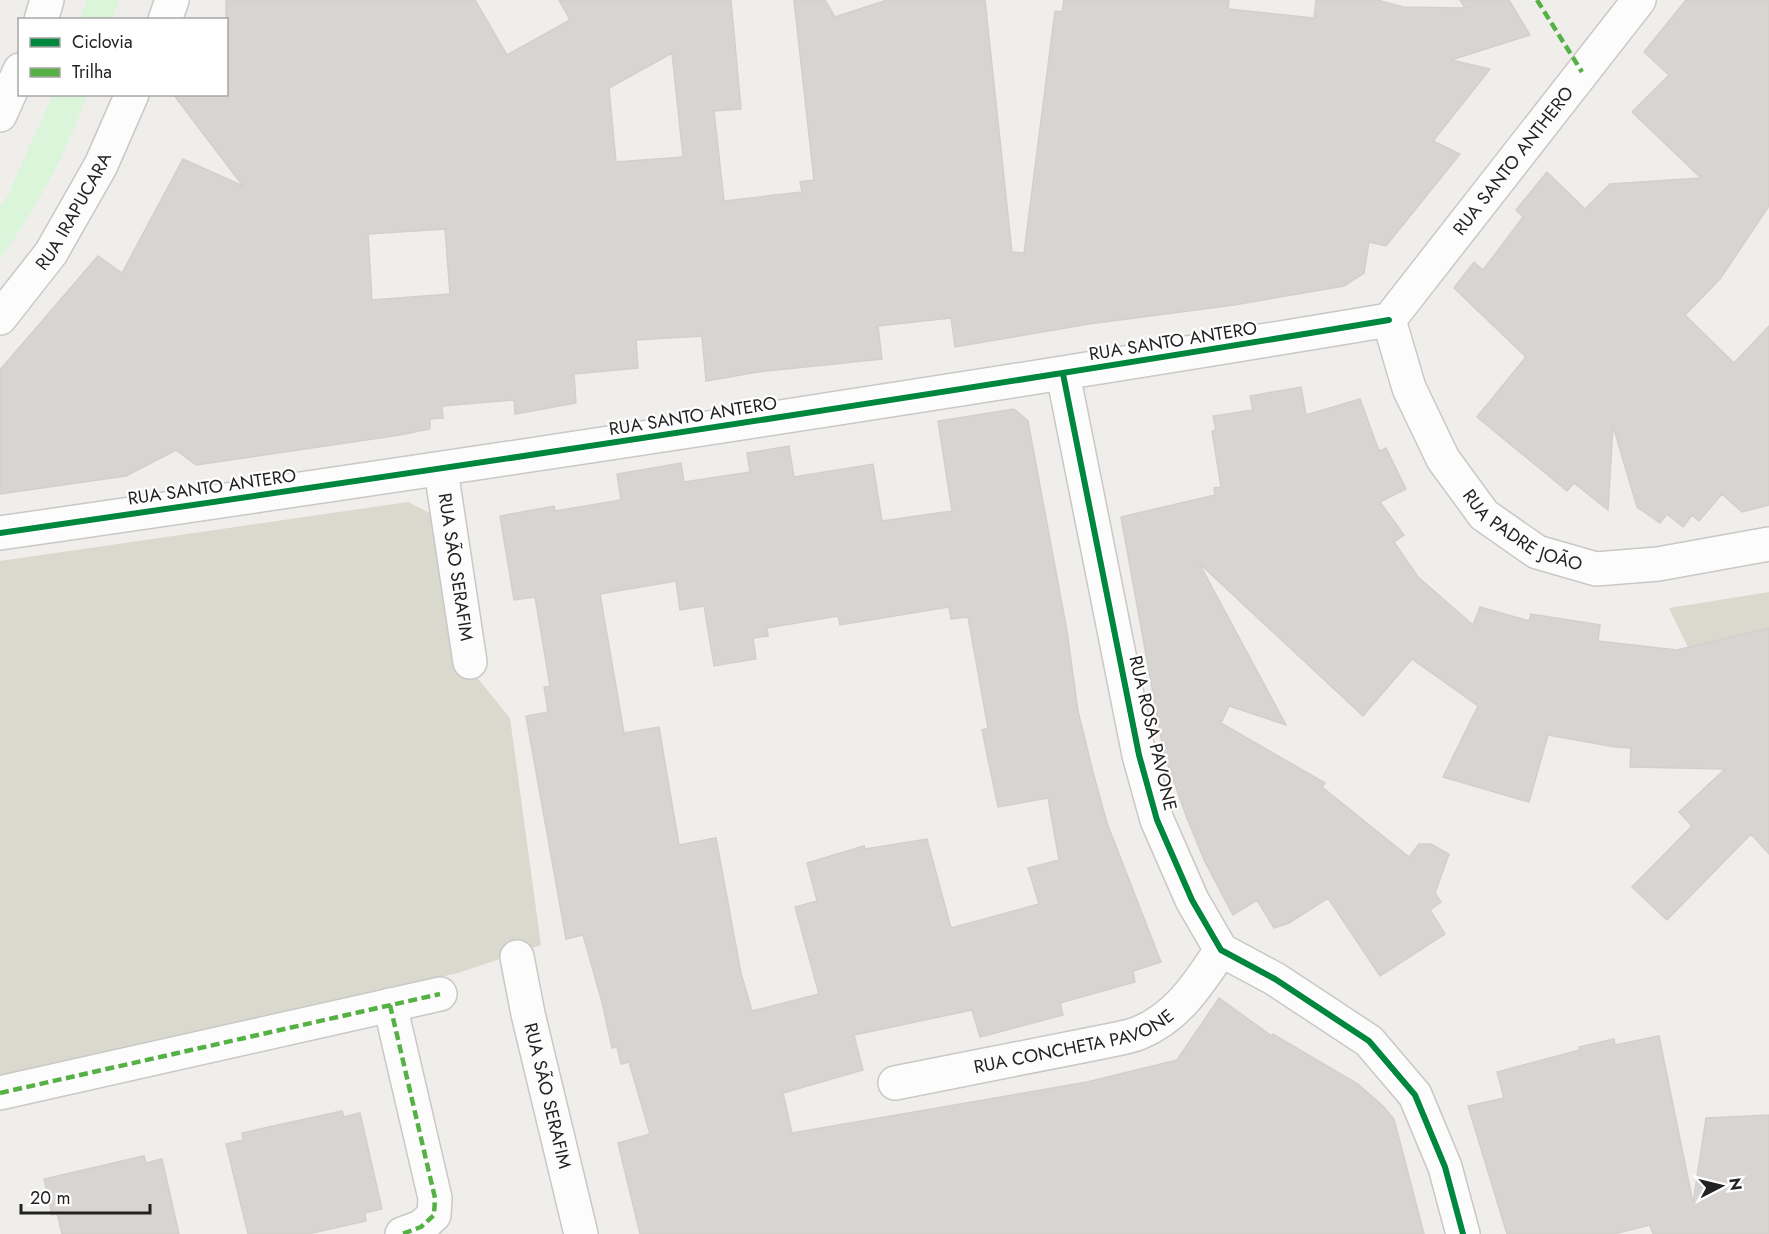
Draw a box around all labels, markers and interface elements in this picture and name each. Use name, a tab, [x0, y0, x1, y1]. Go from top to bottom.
legend	[18, 18, 228, 96]
text: Ciclovia	[72, 29, 133, 55]
text: Trilha	[72, 59, 112, 85]
street label: RUA SANTO ANTHERO	[1447, 81, 1580, 241]
street label: RUA IRAPUCARA	[29, 148, 118, 276]
street label: RUA SANTO ANTERO	[1087, 315, 1259, 367]
street label: RUA SANTO ANTERO	[607, 390, 779, 442]
street label: RUA SANTO ANTERO	[126, 462, 298, 512]
street label: RUA PADRE JOÃO	[1456, 484, 1585, 577]
street label: RUA SÃO SERAFIM	[432, 491, 480, 643]
street label: RUA ROSA PAVONE	[1123, 653, 1183, 813]
street label: RUA CONCHETA PAVONE	[972, 1003, 1180, 1080]
street label: RUA SÃO SERAFIM	[518, 1020, 578, 1171]
north arrow	[1691, 1156, 1751, 1216]
scale bar	[21, 1177, 150, 1215]
text: N	[1723, 1177, 1748, 1192]
text: 20 m	[30, 1185, 70, 1211]

